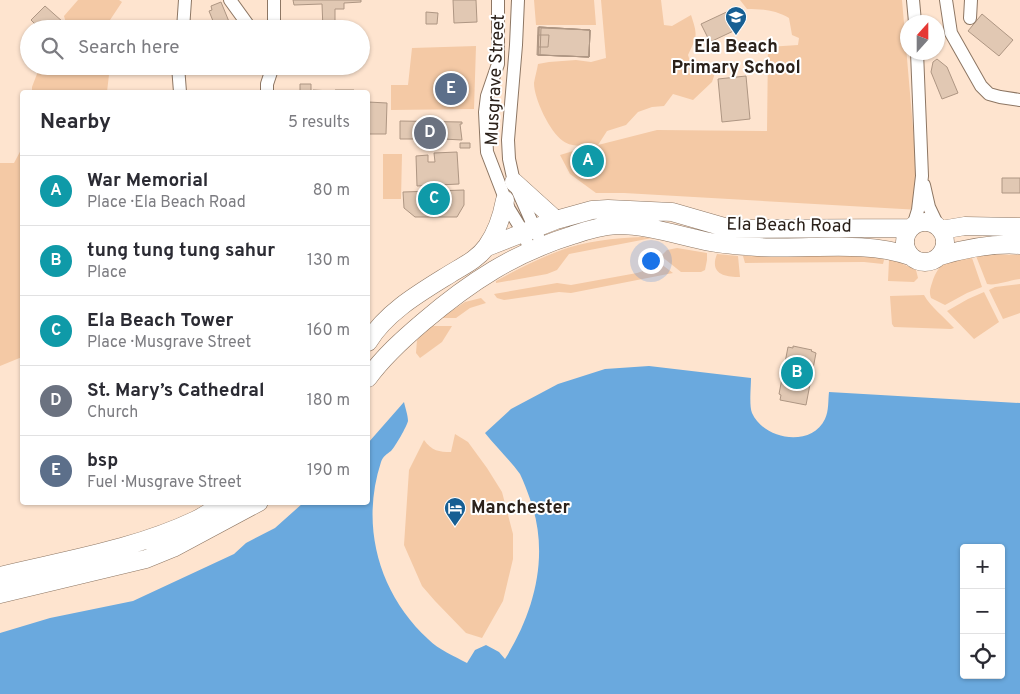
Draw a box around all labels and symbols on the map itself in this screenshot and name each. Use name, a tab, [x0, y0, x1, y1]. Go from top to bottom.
school or university icon: Ela Beach Primary School	[724, 5, 748, 36]
street label: Musgrave Street	[481, 14, 511, 146]
north arrow	[900, 15, 945, 60]
place label: Ela Beach Primary School	[671, 36, 801, 80]
pin: E	[435, 70, 467, 108]
pin: D	[414, 114, 446, 152]
pin: A	[572, 142, 604, 180]
pin: C	[418, 180, 450, 218]
street label: Ela Beach Road	[726, 213, 852, 239]
your location	[638, 248, 664, 274]
pin: B	[781, 354, 813, 392]
hotel icon: Manchester	[443, 496, 467, 527]
place label: Manchester	[471, 497, 570, 520]

